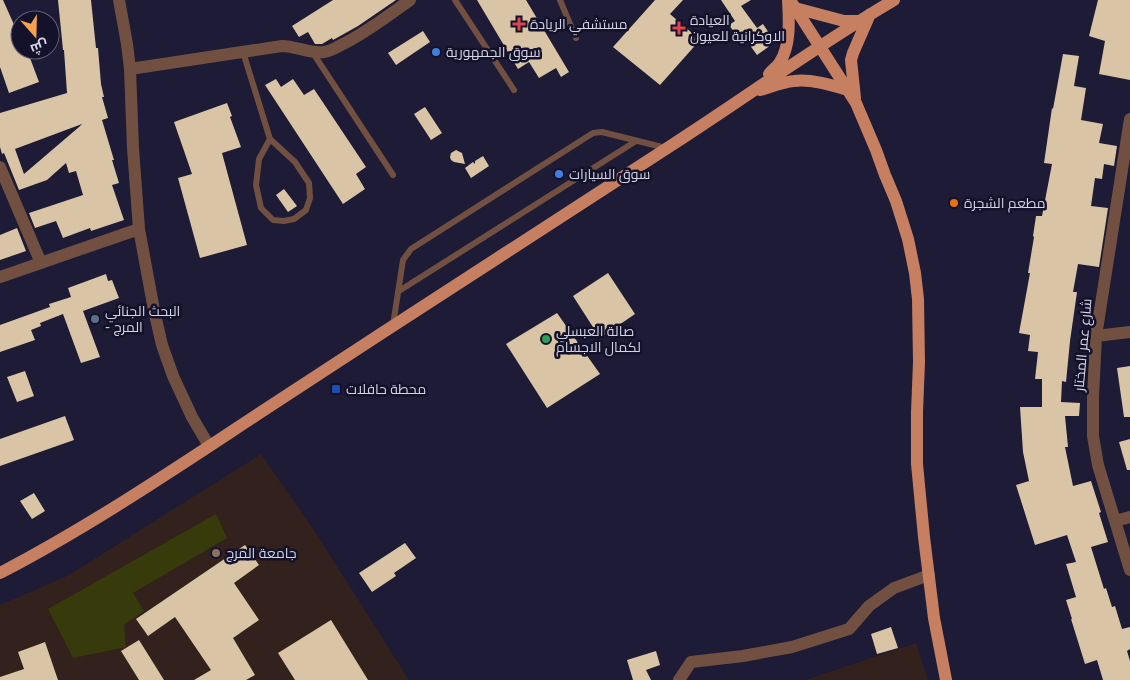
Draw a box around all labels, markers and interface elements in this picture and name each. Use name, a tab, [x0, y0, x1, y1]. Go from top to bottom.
north arrow	[10, 10, 60, 60]
place label: العيادة الاوكرانية للعيون	[690, 12, 785, 45]
place label: مستشفي الريادة	[530, 16, 628, 36]
marker: مستشفي الريادة	[512, 17, 526, 31]
marker: العيادة الاوكرانية للعيون	[672, 21, 686, 35]
text: ش	[28, 36, 51, 58]
place label: سوق الجمهورية	[446, 44, 541, 61]
marker: سوق الجمهورية	[430, 46, 442, 58]
place label: سوق السيارات	[569, 166, 650, 183]
marker: سوق السيارات	[553, 168, 565, 180]
place label: مطعم الشجرة	[964, 195, 1045, 213]
marker: مطعم الشجرة	[948, 197, 960, 209]
street label: شارع عمر المختار	[1070, 298, 1096, 393]
place label: البحث الجنائي - المرج	[105, 303, 180, 336]
marker: البحث الجنائي - المرج	[89, 313, 101, 325]
place label: صالة العبسلي لكمال الاجسام	[556, 323, 641, 357]
marker: صالة العبسلي لكمال الاجسام	[540, 333, 552, 345]
place label: محطة حافلات	[346, 381, 426, 398]
marker: محطة حافلات	[330, 383, 342, 395]
place label: جامعة المرج	[226, 545, 297, 562]
marker: جامعة المرج	[210, 547, 222, 559]

